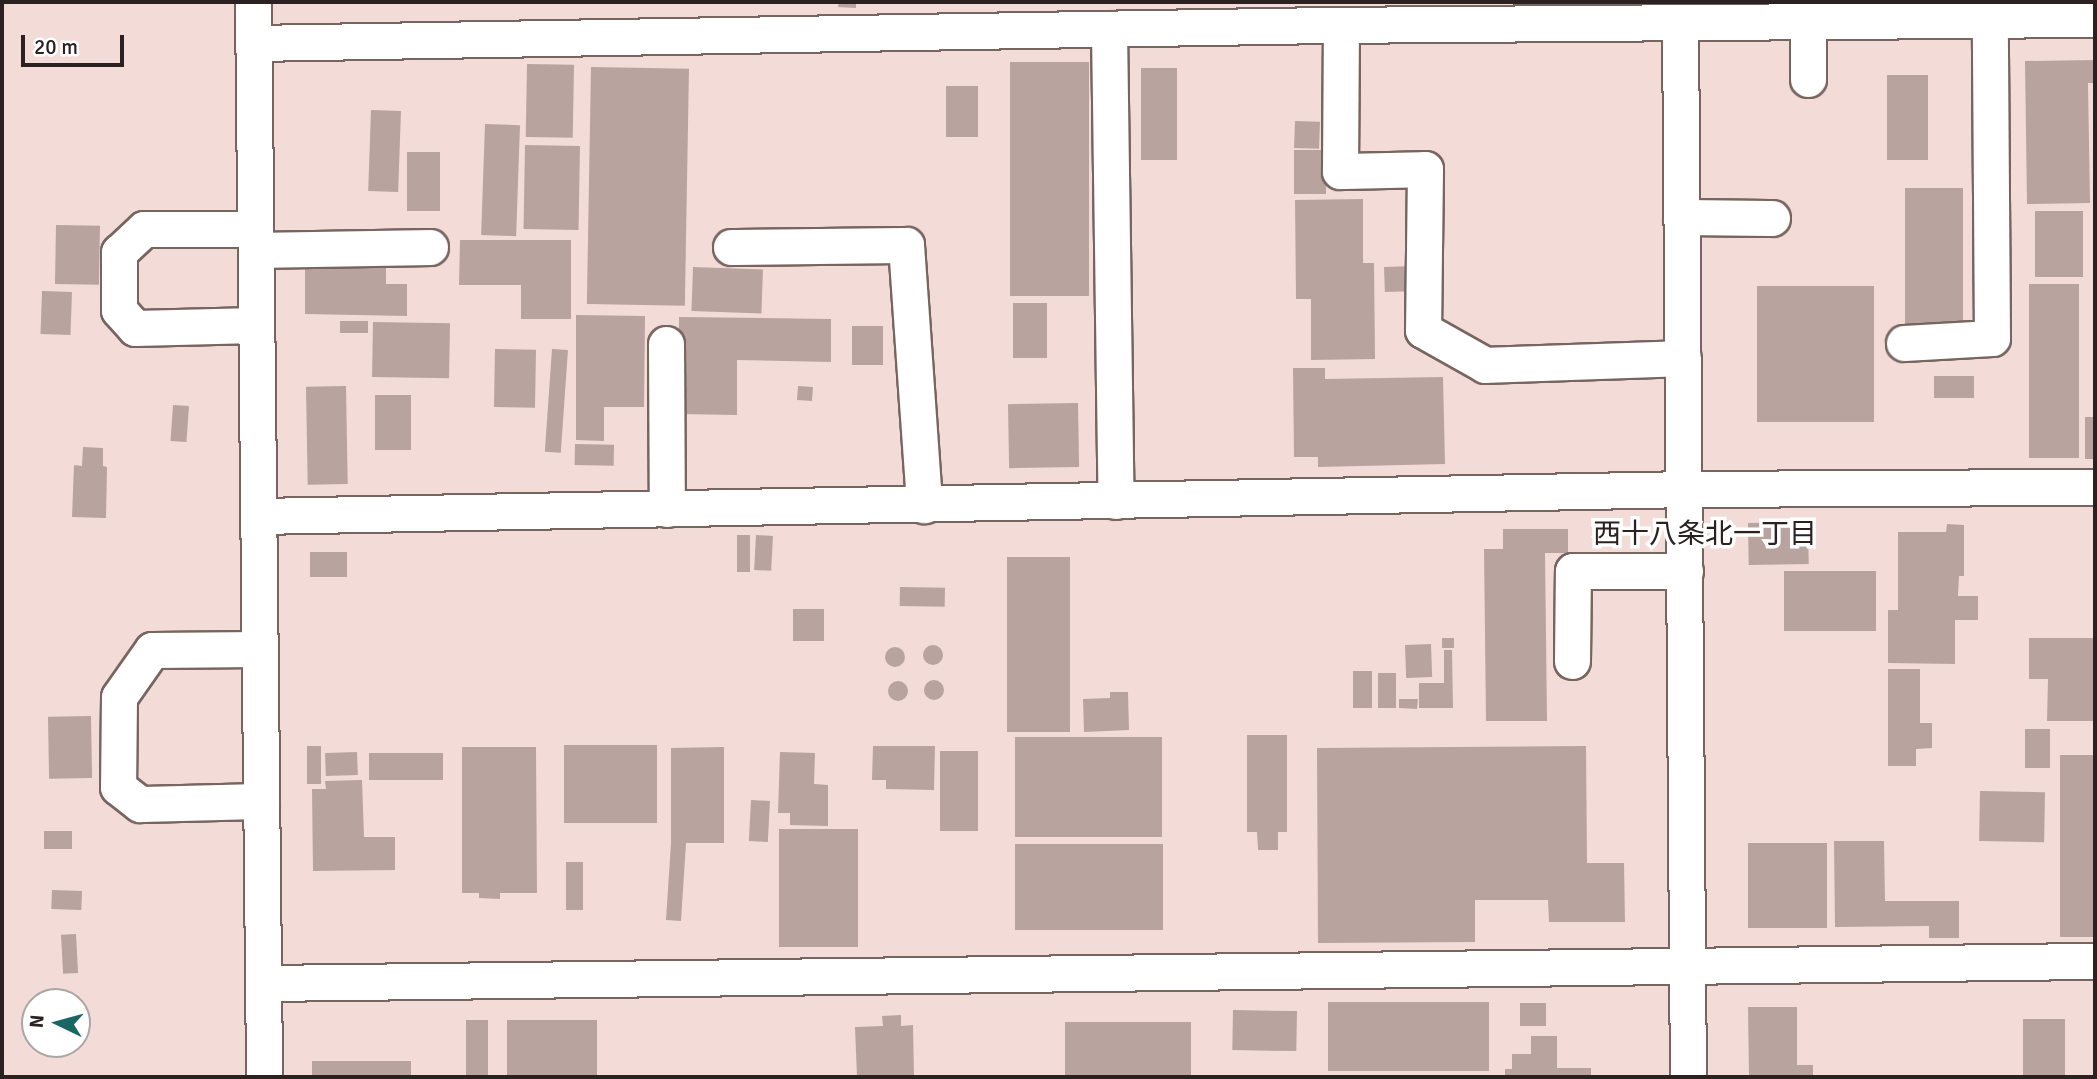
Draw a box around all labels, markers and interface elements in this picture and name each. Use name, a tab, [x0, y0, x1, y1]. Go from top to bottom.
scale bar	[24, 21, 128, 65]
text: 20 m	[34, 34, 78, 60]
district label: 西十八条北一丁目	[1593, 517, 1817, 551]
north arrow	[21, 988, 91, 1058]
text: N	[25, 1014, 50, 1029]

